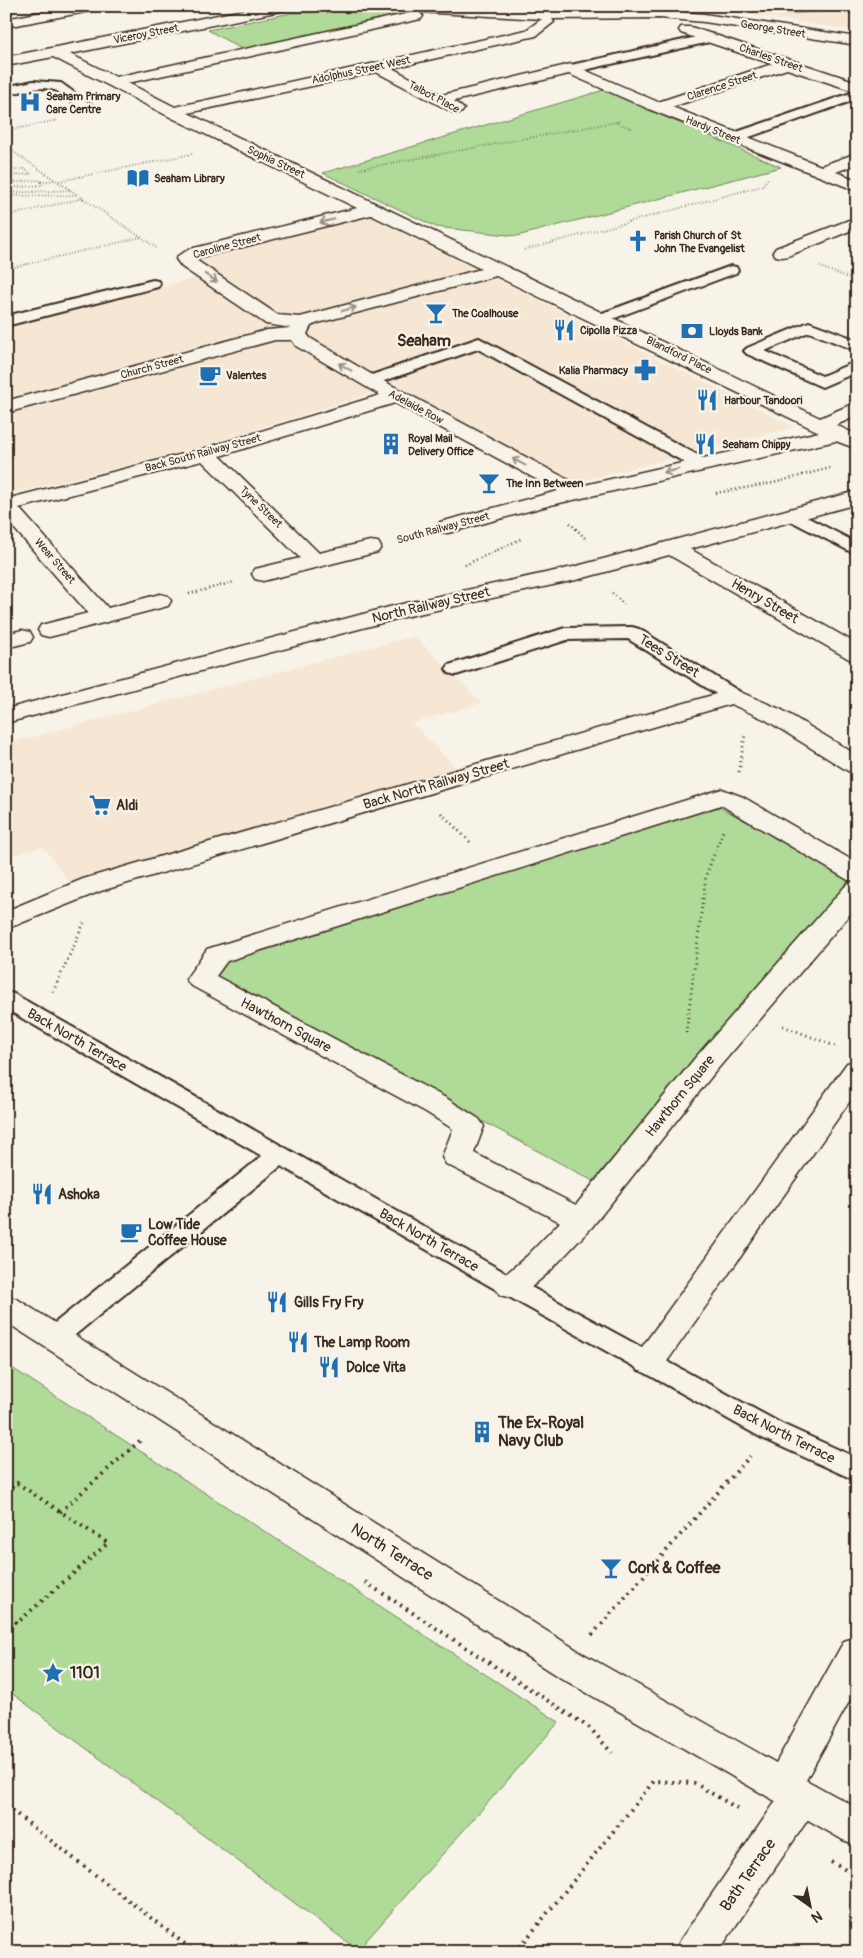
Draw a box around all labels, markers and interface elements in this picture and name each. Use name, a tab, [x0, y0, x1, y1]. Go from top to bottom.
street label: George Street	[740, 17, 807, 41]
street label: Viceroy Street	[112, 21, 180, 47]
street label: Charles Street	[738, 41, 805, 75]
street label: Adolphus Street West	[311, 53, 412, 87]
street label: Clarence Street	[685, 68, 759, 103]
street label: Talbot Place	[406, 78, 462, 116]
hospital icon: Seaham Primary Care Centre	[17, 89, 43, 115]
place label: Seaham Primary Care Centre	[46, 90, 121, 116]
street label: Hardy Street	[684, 113, 743, 147]
street label: Sophia Street	[245, 143, 307, 181]
library icon: Seaham Library	[125, 165, 151, 191]
place label: Seaham Library	[154, 172, 225, 185]
one-way arrow	[320, 217, 336, 226]
church icon: Parish Church of St John The Evangelist	[625, 228, 651, 254]
place label: Parish Church of St John The Evangelist	[654, 229, 745, 255]
street label: Caroline Street	[192, 231, 263, 261]
one-way arrow	[203, 273, 217, 283]
bar icon: The Coalhouse	[423, 300, 449, 326]
one-way arrow	[341, 304, 357, 313]
place label: The Coalhouse	[451, 307, 519, 320]
restaurant icon: Cipolla Pizza	[551, 317, 577, 343]
bank icon: Lloyds Bank	[679, 318, 705, 344]
place label: Cipolla Pizza	[580, 324, 637, 337]
place label: Lloyds Bank	[709, 325, 763, 338]
district label: Seaham	[397, 331, 451, 351]
street label: Blandford Place	[644, 334, 714, 377]
street label: Church Street	[119, 352, 185, 382]
pharmacy icon: Kalia Pharmacy	[632, 357, 658, 383]
cafe icon: Valentes	[197, 362, 223, 388]
one-way arrow	[339, 362, 353, 372]
place label: Kalia Pharmacy	[559, 364, 628, 377]
place label: Valentes	[226, 369, 266, 382]
street label: Adelaide Row	[386, 387, 446, 427]
restaurant icon: Harbour Tandoori	[694, 387, 720, 413]
place label: Harbour Tandoori	[724, 394, 803, 407]
street label: Back South Railway Street	[144, 431, 263, 475]
building icon: Royal Mail Delivery Office	[378, 431, 404, 457]
restaurant icon: Seaham Chippy	[692, 431, 718, 457]
place label: Royal Mail Delivery Office	[408, 432, 474, 458]
place label: Seaham Chippy	[722, 438, 791, 451]
one-way arrow	[511, 457, 526, 467]
one-way arrow	[663, 467, 679, 476]
bar icon: The Inn Between	[476, 470, 502, 496]
place label: The Inn Between	[505, 477, 583, 490]
street label: Tyne Street	[237, 483, 285, 531]
street label: South Railway Street	[395, 509, 491, 547]
street label: Wear Street	[32, 536, 79, 587]
street label: Henry Street	[728, 575, 802, 627]
street label: North Railway Street	[370, 583, 492, 627]
street label: Tees Street	[636, 631, 703, 681]
street label: Back North Railway Street	[361, 755, 511, 813]
supermarket icon: Aldi	[87, 792, 113, 818]
place label: Aldi	[116, 797, 138, 814]
street label: Hawthorn Square	[238, 994, 334, 1056]
street label: Back North Terrace	[24, 1005, 130, 1075]
street label: Hawthorn Square	[642, 1052, 718, 1140]
restaurant icon: Ashoka	[29, 1181, 55, 1207]
place label: Ashoka	[58, 1186, 100, 1203]
street label: Back North Terrace	[376, 1205, 482, 1275]
place label: Low Tide Coffee House	[148, 1216, 228, 1249]
cafe icon: Low Tide Coffee House	[118, 1219, 144, 1245]
restaurant icon: Gills Fry Fry	[264, 1289, 290, 1315]
place label: Gills Fry Fry	[294, 1294, 364, 1311]
restaurant icon: The Lamp Room	[285, 1329, 311, 1355]
place label: The Lamp Room	[313, 1334, 410, 1351]
restaurant icon: Dolce Vita	[316, 1354, 342, 1380]
place label: Dolce Vita	[346, 1359, 406, 1376]
street label: Back North Terrace	[730, 1401, 838, 1467]
place label: The Ex-Royal Navy Club	[497, 1413, 584, 1451]
building icon: The Ex-Royal Navy Club	[469, 1419, 495, 1445]
street label: North Terrace	[347, 1519, 437, 1585]
bar icon: Cork & Coffee	[598, 1555, 624, 1581]
place label: Cork & Coffee	[628, 1558, 722, 1578]
place icon: 1101	[40, 1660, 66, 1686]
place label: 1101	[70, 1663, 100, 1683]
street label: Bath Terrace	[716, 1835, 780, 1915]
north arrow	[786, 1880, 836, 1930]
text: N	[808, 1907, 825, 1926]

